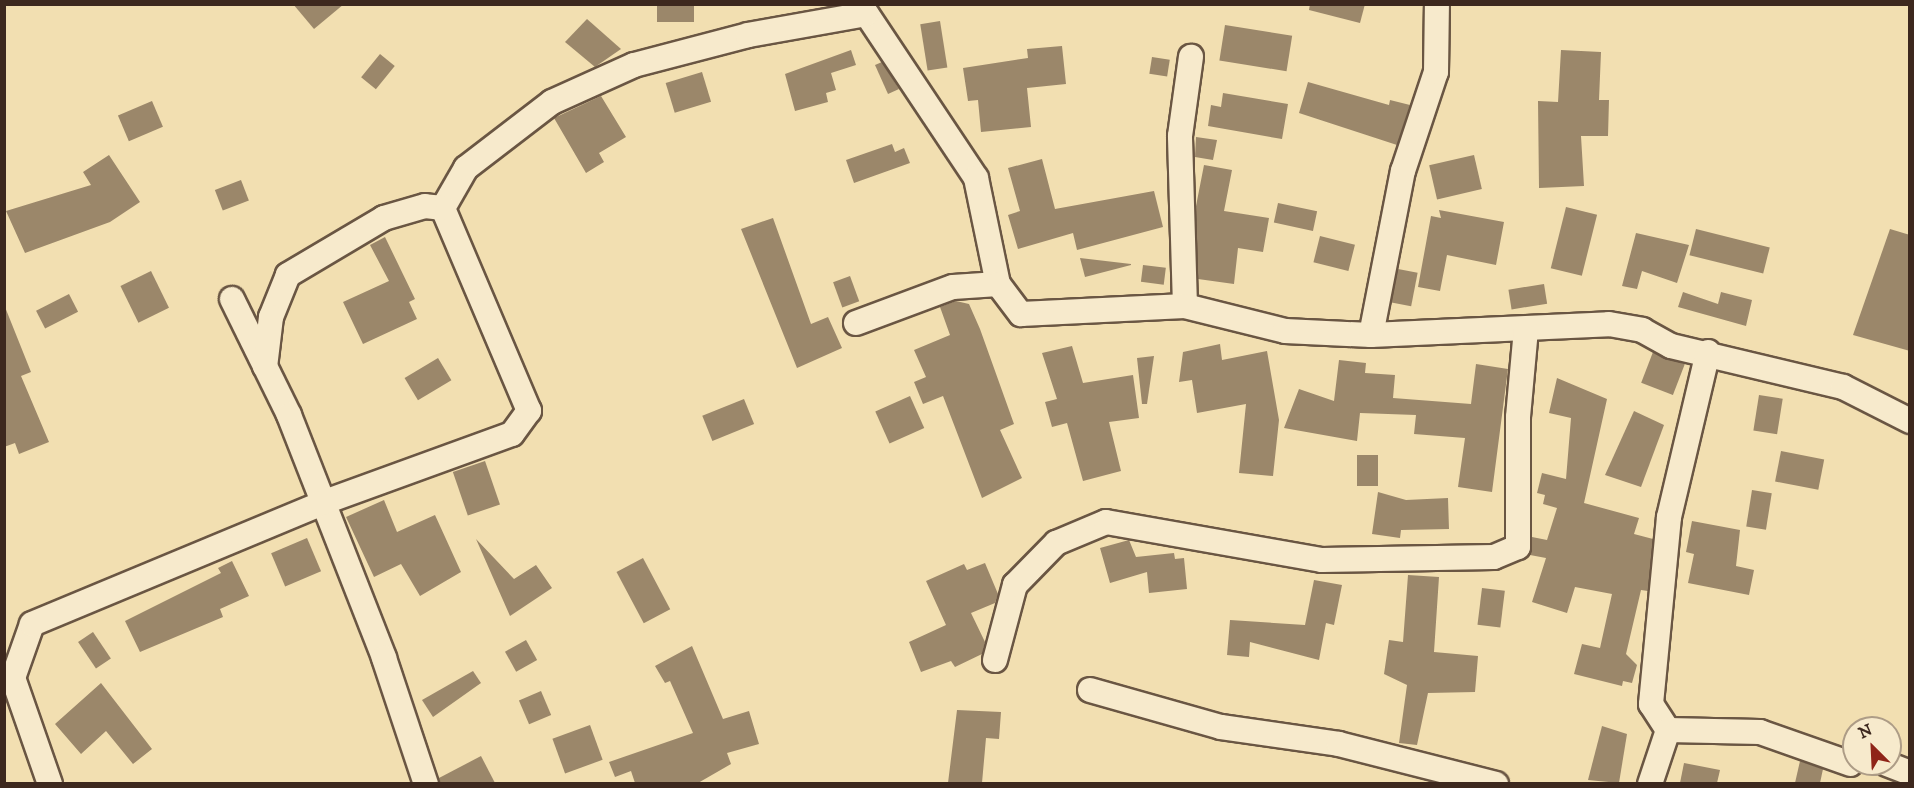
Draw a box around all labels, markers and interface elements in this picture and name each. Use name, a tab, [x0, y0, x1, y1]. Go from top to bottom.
north arrow	[1842, 716, 1902, 776]
text: N	[1855, 720, 1876, 743]

